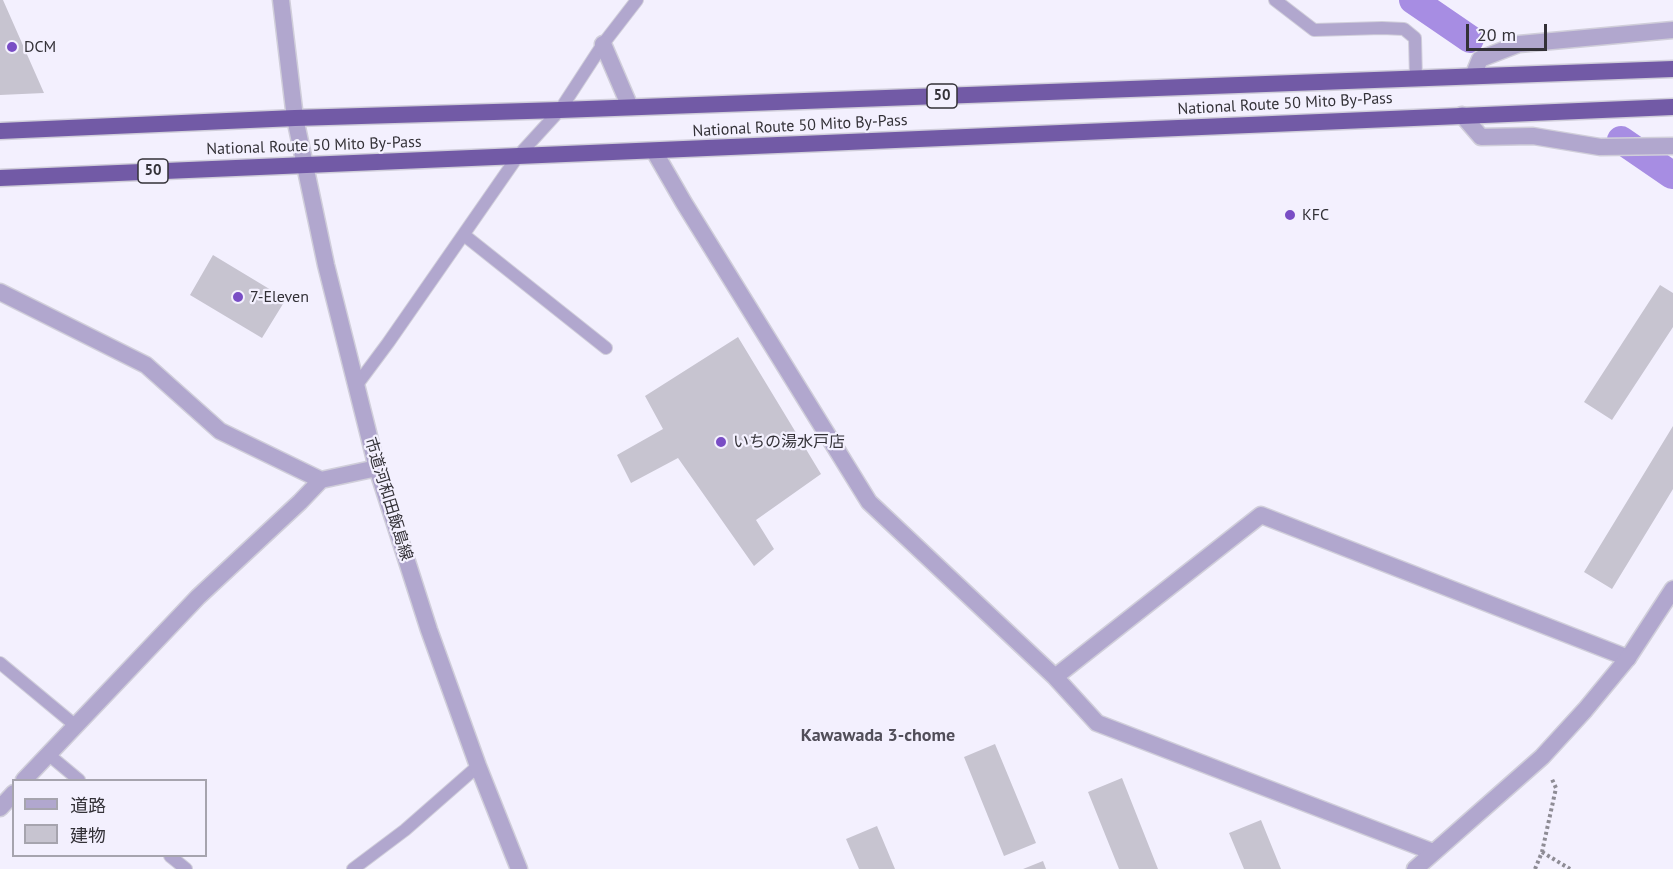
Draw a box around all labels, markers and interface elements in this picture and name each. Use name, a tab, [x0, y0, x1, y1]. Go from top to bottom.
scale bar	[1469, 12, 1550, 50]
text: 20 m	[1477, 23, 1516, 46]
place label: DCM	[24, 37, 56, 57]
marker: DCM	[5, 40, 19, 54]
road number: 50	[927, 84, 957, 108]
street label: National Route 50 Mito By-Pass	[1177, 89, 1393, 119]
street label: National Route 50 Mito By-Pass	[692, 111, 908, 141]
street label: National Route 50 Mito By-Pass	[206, 133, 422, 159]
road number: 50	[138, 159, 168, 183]
place label: KFC	[1302, 205, 1329, 225]
marker: KFC	[1283, 208, 1297, 222]
place label: 7-Eleven	[250, 287, 309, 307]
marker: 7-Eleven	[231, 290, 245, 304]
place label: いちの湯水戸店	[733, 432, 845, 452]
street label: 市道河和田飯島線	[360, 435, 416, 563]
marker: いちの湯水戸店	[714, 435, 728, 449]
district label: Kawawada 3-chome	[801, 725, 955, 747]
legend	[12, 779, 207, 857]
text: 道路	[70, 794, 106, 817]
text: 建物	[70, 824, 106, 847]

